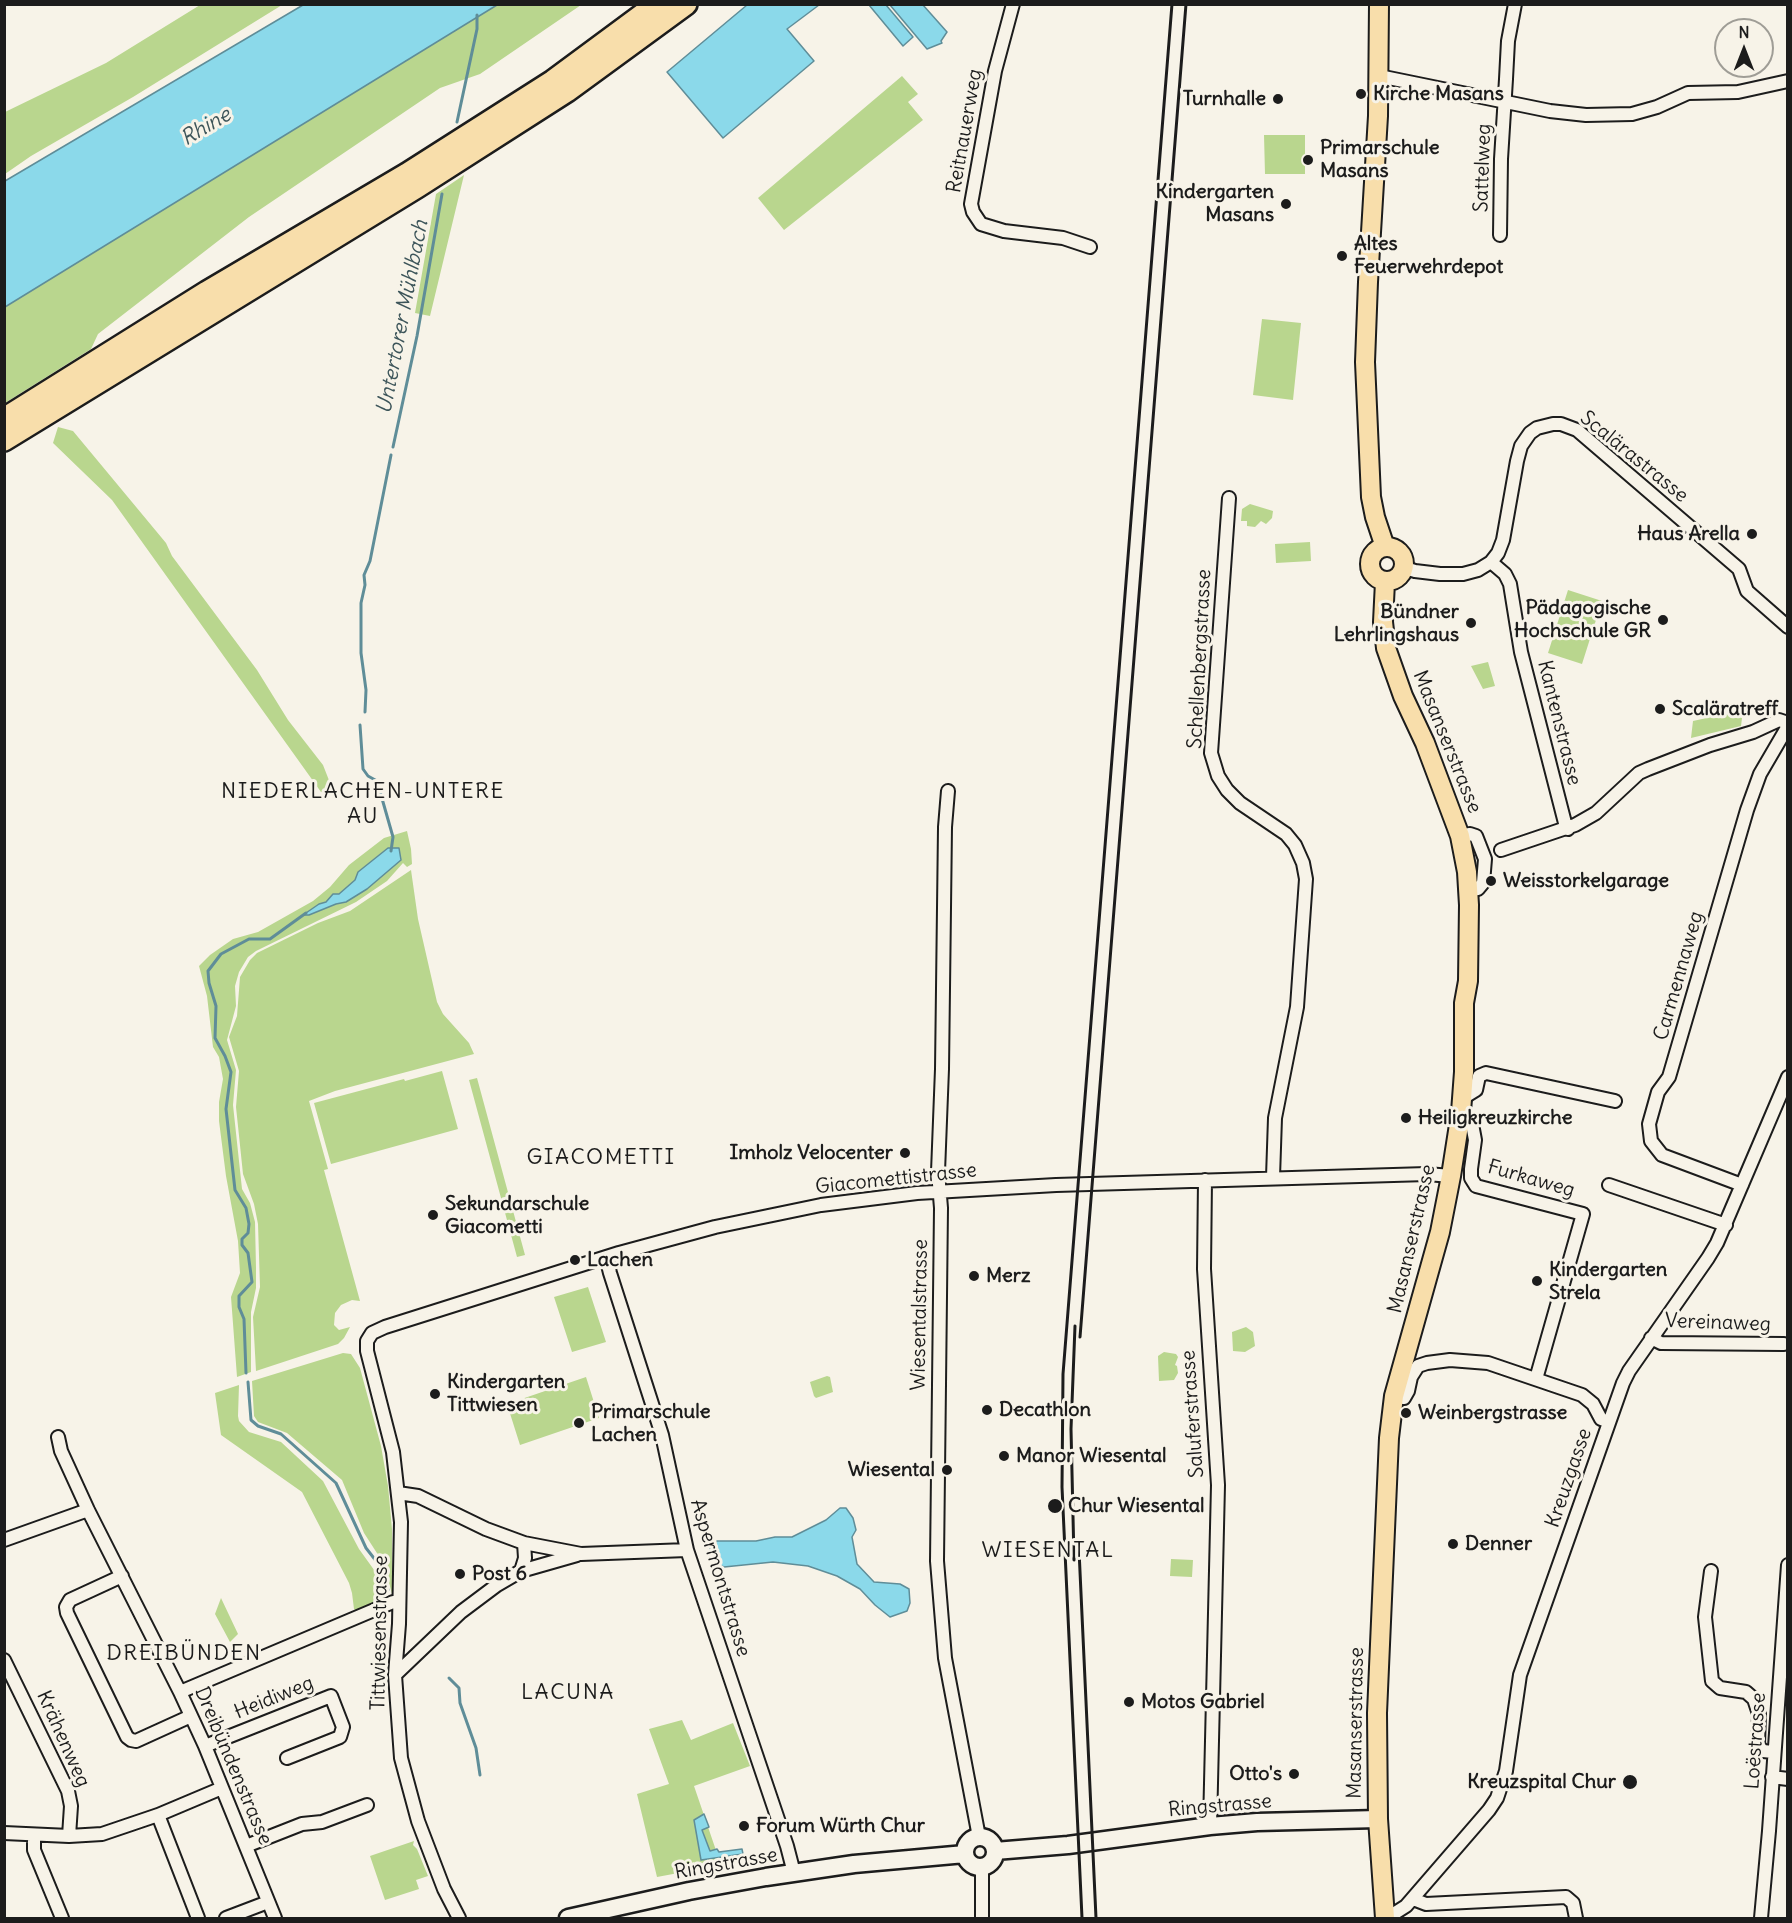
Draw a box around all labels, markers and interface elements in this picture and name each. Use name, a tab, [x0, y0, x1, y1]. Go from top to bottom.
north arrow	[1714, 18, 1774, 78]
text: N	[1738, 22, 1750, 42]
street label: Reitnauerweg	[942, 67, 988, 195]
place label: Kirche Masans	[1373, 82, 1504, 106]
place label: Turnhalle	[1183, 87, 1266, 111]
marker: Kirche Masans	[1354, 87, 1368, 101]
marker: Turnhalle	[1271, 92, 1285, 106]
water label: Rhine	[177, 102, 235, 152]
street label: Sattelweg	[1469, 123, 1497, 213]
place label: Primarschule Masans	[1320, 136, 1439, 183]
marker: Primarschule Masans	[1301, 153, 1315, 167]
place label: Kindergarten Masans	[1156, 180, 1274, 227]
marker: Kindergarten Masans	[1279, 197, 1293, 211]
water label: Untertorer Mühlbach	[372, 218, 434, 416]
place label: Altes Feuerwehrdepot	[1354, 232, 1503, 279]
marker: Altes Feuerwehrdepot	[1335, 249, 1349, 263]
street label: Scalärastrasse	[1575, 406, 1693, 508]
place label: Haus Arella	[1637, 522, 1740, 546]
marker: Haus Arella	[1745, 527, 1759, 541]
street label: Schellenbergstrasse	[1183, 568, 1217, 750]
place label: Pädagogische Hochschule GR	[1514, 596, 1651, 643]
place label: Bündner Lehrlingshaus	[1334, 600, 1459, 647]
marker: Pädagogische Hochschule GR	[1656, 613, 1670, 627]
marker: Bündner Lehrlingshaus	[1464, 616, 1478, 630]
street label: Kantenstrasse	[1532, 658, 1586, 788]
street label: Masanserstrasse	[1407, 667, 1487, 817]
place label: Scaläratreff	[1672, 697, 1778, 721]
marker: Scaläratreff	[1653, 702, 1667, 716]
district label: NIEDERLACHEN-UNTERE AU	[221, 779, 505, 830]
place label: Weisstorkelgarage	[1503, 869, 1669, 893]
marker: Weisstorkelgarage	[1484, 874, 1498, 888]
street label: Carmennaweg	[1649, 909, 1709, 1043]
place label: Heiligkreuzkirche	[1418, 1106, 1573, 1130]
marker: Heiligkreuzkirche	[1399, 1111, 1413, 1125]
place label: Imholz Velocenter	[730, 1141, 893, 1165]
district label: GIACOMETTI	[526, 1145, 676, 1171]
marker: Imholz Velocenter	[898, 1146, 912, 1160]
street label: Furkaweg	[1485, 1155, 1577, 1203]
street label: Giacomettistrasse	[814, 1159, 978, 1199]
street label: Masanserstrasse	[1383, 1162, 1441, 1316]
place label: Sekundarschule Giacometti	[445, 1192, 589, 1239]
marker: Sekundarschule Giacometti	[426, 1208, 440, 1222]
street label: Wiesentalstrasse	[907, 1239, 933, 1391]
place label: Lachen	[587, 1248, 653, 1272]
marker: Lachen	[568, 1253, 582, 1267]
place label: Kindergarten Strela	[1549, 1258, 1667, 1305]
place label: Merz	[986, 1264, 1031, 1288]
marker: Merz	[967, 1269, 981, 1283]
marker: Kindergarten Strela	[1530, 1274, 1544, 1288]
street label: Vereinaweg	[1665, 1309, 1771, 1337]
street label: Saluferstrasse	[1177, 1349, 1209, 1479]
place label: Kindergarten Tittwiesen	[447, 1370, 565, 1417]
marker: Kindergarten Tittwiesen	[428, 1387, 442, 1401]
place label: Decathlon	[999, 1398, 1091, 1422]
place label: Primarschule Lachen	[591, 1400, 710, 1447]
place label: Weinbergstrasse	[1418, 1401, 1567, 1425]
marker: Decathlon	[980, 1403, 994, 1417]
marker: Weinbergstrasse	[1399, 1406, 1413, 1420]
marker: Primarschule Lachen	[572, 1416, 586, 1430]
street label: Kreuzgasse	[1541, 1425, 1597, 1531]
place label: Manor Wiesental	[1016, 1444, 1167, 1468]
marker: Manor Wiesental	[997, 1449, 1011, 1463]
place label: Wiesental	[848, 1458, 935, 1482]
marker: Wiesental	[940, 1463, 954, 1477]
place label: Chur Wiesental	[1068, 1494, 1205, 1518]
street label: Aspermontstrasse	[685, 1496, 755, 1660]
marker: Chur Wiesental	[1046, 1497, 1064, 1515]
place label: Denner	[1465, 1532, 1532, 1556]
marker: Denner	[1446, 1537, 1460, 1551]
district label: WIESENTAL	[982, 1538, 1114, 1564]
street label: Tittwiesenstrasse	[367, 1555, 393, 1711]
place label: Post 6	[472, 1562, 527, 1586]
marker: Post 6	[453, 1567, 467, 1581]
district label: DREIBÜNDEN	[106, 1641, 262, 1667]
street label: Masanserstrasse	[1343, 1647, 1369, 1799]
street label: Heidiweg	[231, 1671, 317, 1725]
district label: LACUNA	[521, 1680, 615, 1706]
street label: Dreibündenstrasse	[189, 1683, 277, 1849]
street label: Krähenweg	[31, 1687, 95, 1791]
place label: Motos Gabriel	[1141, 1690, 1265, 1714]
street label: Loëstrasse	[1741, 1692, 1771, 1790]
marker: Motos Gabriel	[1122, 1695, 1136, 1709]
place label: Otto's	[1229, 1762, 1282, 1786]
marker: Otto's	[1287, 1767, 1301, 1781]
place label: Kreuzspital Chur	[1467, 1770, 1616, 1794]
marker: Kreuzspital Chur	[1621, 1773, 1639, 1791]
street label: Ringstrasse	[1167, 1790, 1273, 1822]
place label: Forum Würth Chur	[756, 1814, 925, 1838]
marker: Forum Würth Chur	[737, 1819, 751, 1833]
street label: Ringstrasse	[673, 1843, 779, 1885]

